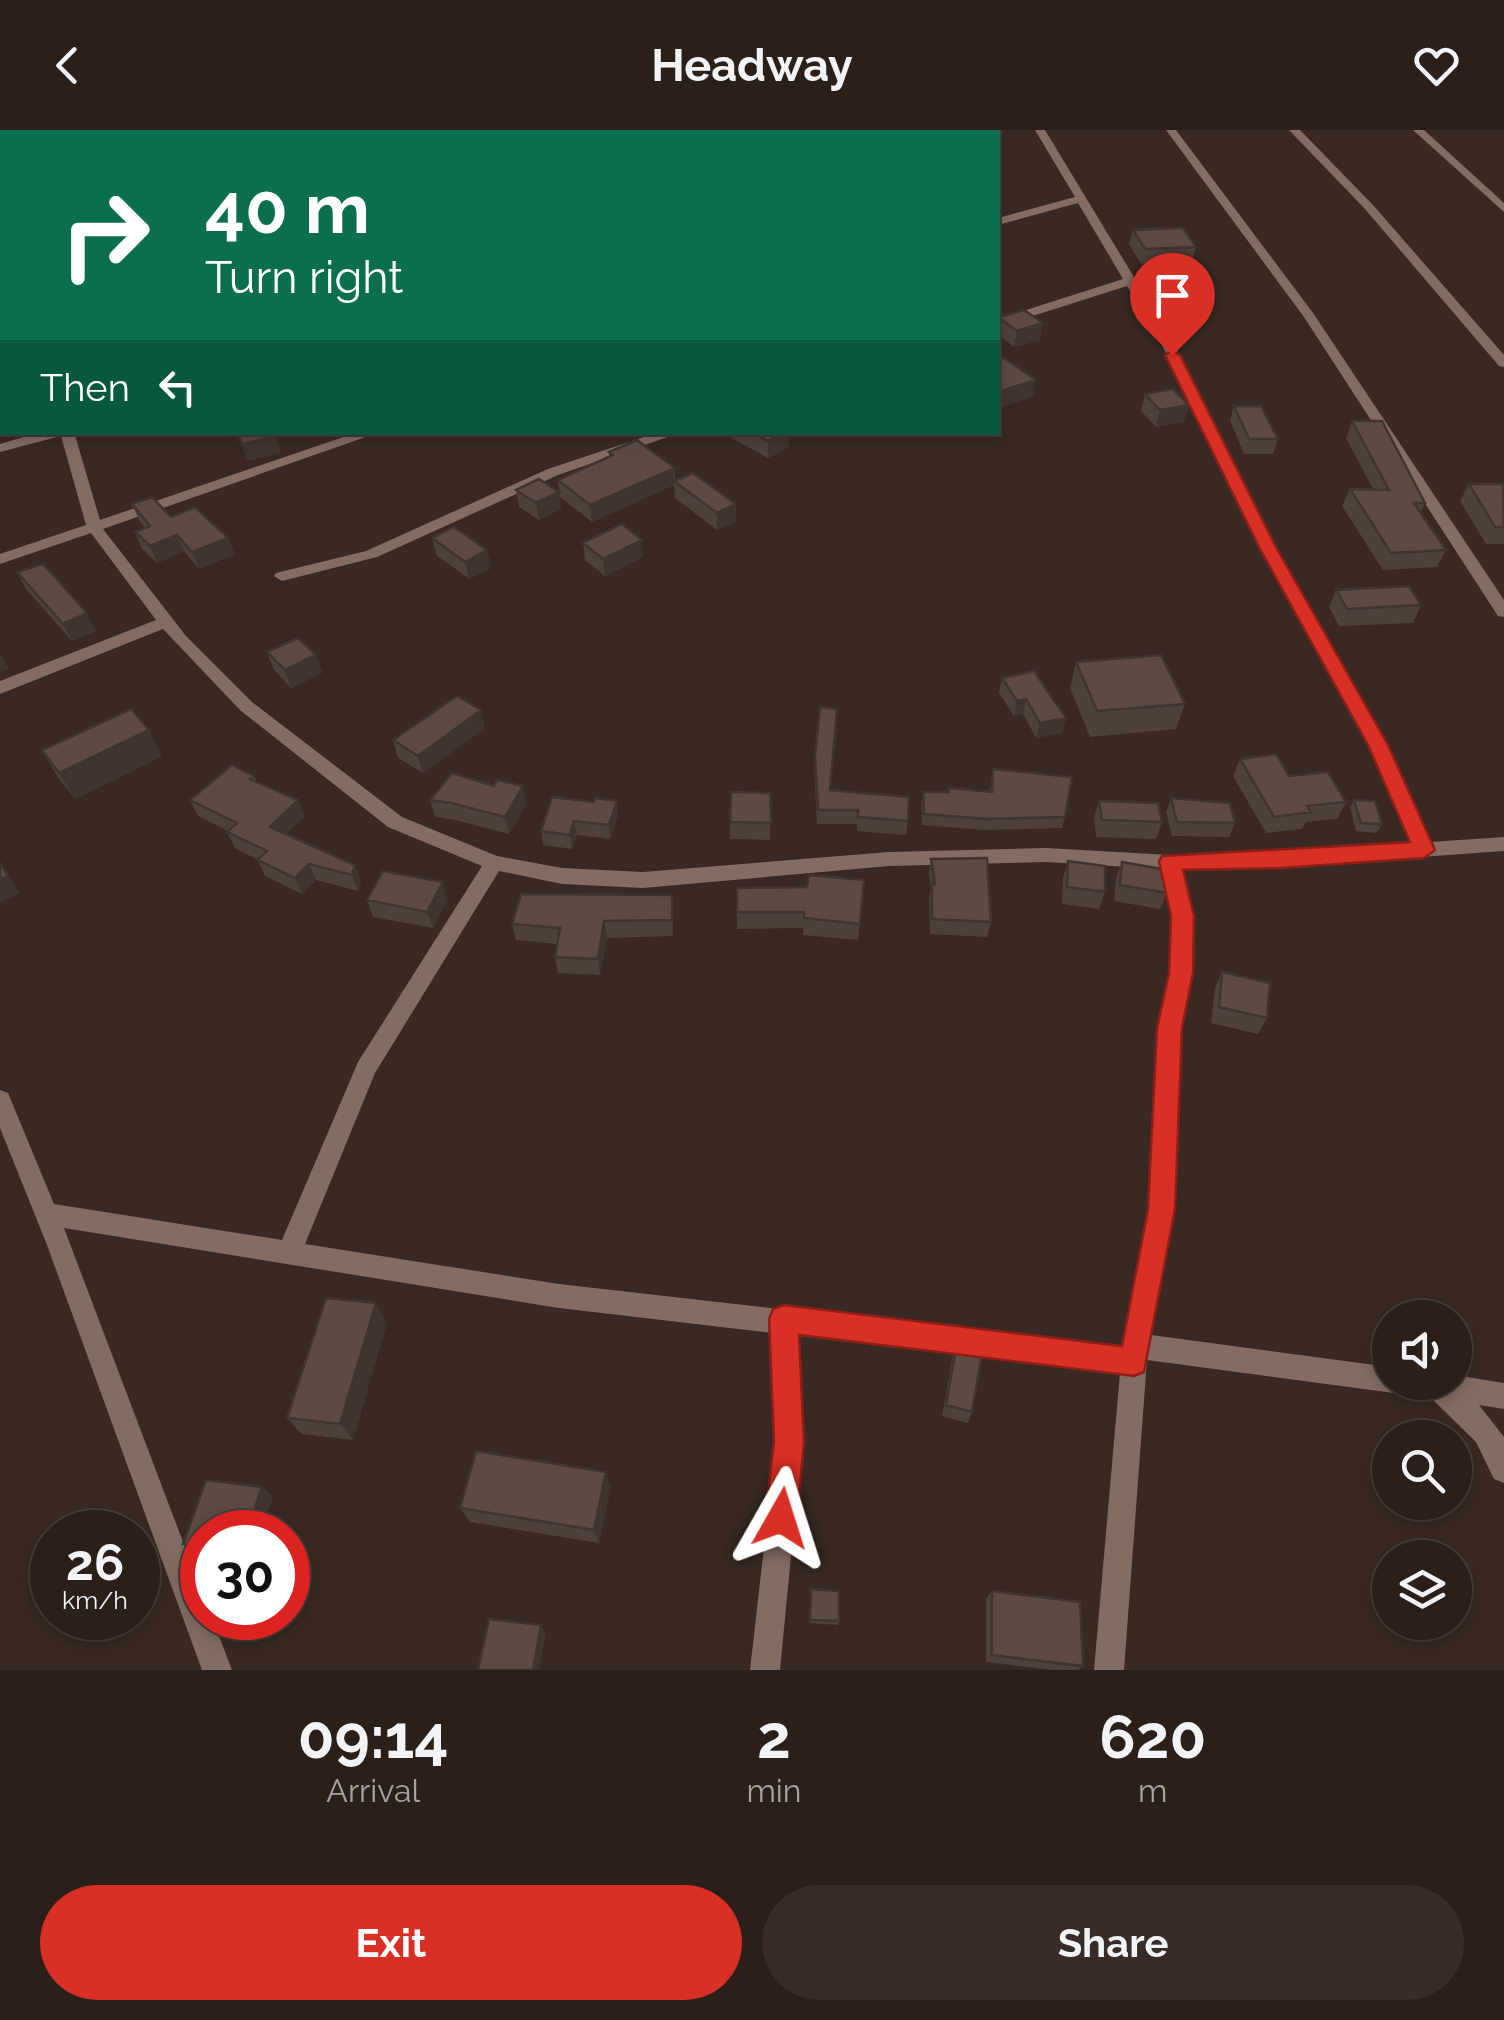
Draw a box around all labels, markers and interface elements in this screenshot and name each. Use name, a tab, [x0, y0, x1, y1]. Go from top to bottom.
icon: back	[40, 38, 95, 93]
icon: heart	[1409, 38, 1464, 93]
text: Headway	[651, 39, 853, 92]
text: 40 m	[205, 167, 370, 249]
icon: right	[40, 170, 170, 300]
text: Turn right	[205, 251, 403, 304]
pin	[1130, 253, 1215, 356]
icon: arrive	[1145, 268, 1200, 323]
icon: left	[150, 360, 205, 415]
text: Then	[40, 365, 130, 410]
map controls	[1372, 1300, 1472, 1640]
button: sound	[1372, 1300, 1472, 1400]
button: search	[1372, 1420, 1472, 1520]
position arrow	[729, 1466, 833, 1570]
speed limit sign: 30	[180, 1510, 310, 1640]
text: 26	[66, 1533, 124, 1592]
button: layers	[1372, 1540, 1472, 1640]
text: km/h	[62, 1585, 128, 1615]
text: 09:14	[298, 1702, 449, 1772]
text: 2	[757, 1702, 791, 1772]
text: 620	[1099, 1702, 1206, 1772]
text: Arrival	[326, 1772, 420, 1809]
text: min	[746, 1772, 801, 1809]
text: m	[1138, 1772, 1167, 1809]
button: Exit	[40, 1885, 742, 2000]
button: Share	[762, 1885, 1464, 2000]

